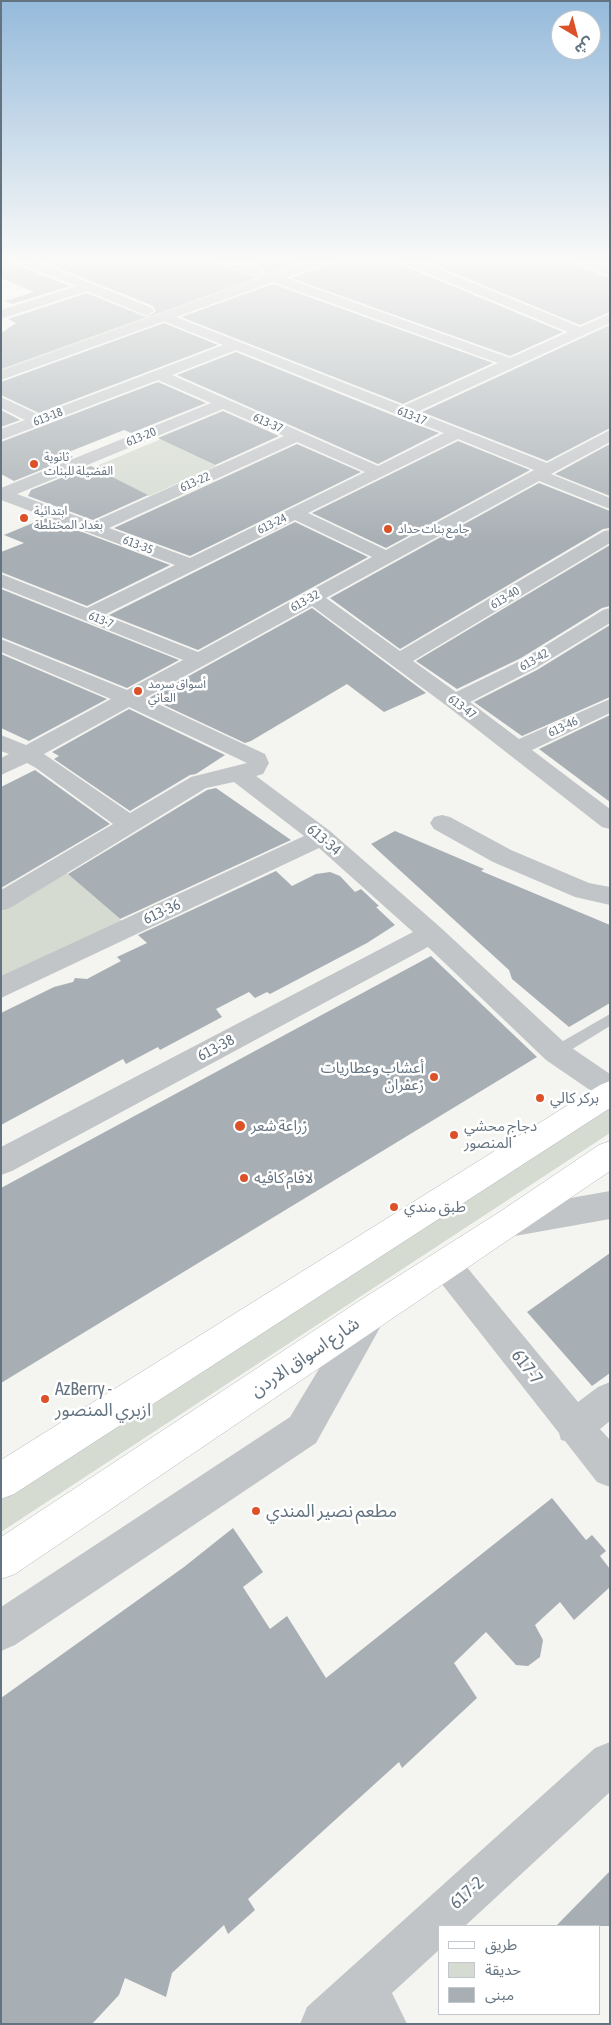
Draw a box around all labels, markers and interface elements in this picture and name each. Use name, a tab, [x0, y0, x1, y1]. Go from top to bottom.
north arrow	[551, 10, 601, 60]
text: ش	[572, 34, 597, 58]
street label: 613-17	[395, 404, 429, 428]
street label: 613-18	[31, 405, 65, 429]
street label: 613-37	[251, 410, 285, 436]
street label: 613-20	[124, 424, 158, 450]
place label: ثانوية الفضيلة للبنات	[44, 450, 113, 478]
marker: ثانوية الفضيلة للبنات	[28, 458, 40, 470]
street label: 613-22	[178, 469, 212, 495]
place label: ابتدائية بغداد المختلطة	[34, 504, 103, 532]
street label: 613-24	[255, 511, 289, 537]
marker: ابتدائية بغداد المختلطة	[18, 512, 30, 524]
place label: جامع بنات حداد	[398, 522, 469, 536]
marker: جامع بنات حداد	[382, 523, 394, 535]
street label: 613-35	[121, 533, 155, 557]
street label: 613-40	[488, 584, 522, 612]
street label: 613-32	[288, 587, 322, 615]
street label: 613-7	[86, 609, 116, 631]
street label: 613-42	[517, 646, 551, 674]
place label: أسواق سرمد العاني	[148, 677, 206, 705]
marker: أسواق سرمد العاني	[132, 685, 144, 697]
street label: 613-47	[445, 692, 479, 722]
street label: 613-46	[546, 714, 580, 740]
street label: 613-34	[303, 821, 345, 859]
street label: 613-36	[141, 896, 183, 928]
street label: 613-38	[195, 1031, 237, 1065]
place label: أعشاب وعطاريات زعفران	[321, 1059, 424, 1094]
marker: أعشاب وعطاريات زعفران	[428, 1071, 440, 1083]
place label: بركر كالي	[550, 1089, 599, 1107]
marker: بركر كالي	[534, 1092, 546, 1104]
place label: زراعة شعر	[251, 1117, 308, 1135]
place label: دجاج محشي المنصور	[464, 1117, 537, 1152]
marker: زراعة شعر	[233, 1119, 247, 1133]
marker: دجاج محشي المنصور	[448, 1129, 460, 1141]
place label: لافام كافيه	[254, 1169, 313, 1187]
marker: لافام كافيه	[238, 1172, 250, 1184]
place label: طبق مندي	[404, 1198, 466, 1216]
marker: طبق مندي	[388, 1201, 400, 1213]
street label: شارع اسواق الاردن	[246, 1313, 364, 1401]
street label: 617-7	[507, 1345, 547, 1389]
place label: AzBerry - ازبري المنصور	[55, 1378, 151, 1420]
marker: AzBerry - ازبري المنصور	[39, 1393, 51, 1405]
place label: مطعم نصير المندي	[266, 1500, 397, 1522]
marker: مطعم نصير المندي	[250, 1505, 262, 1517]
street label: 617-2	[446, 1872, 488, 1914]
legend	[438, 1925, 601, 2015]
text: طريق	[485, 1936, 517, 1953]
text: حديقة	[485, 1961, 521, 1978]
text: مبنى	[485, 1986, 514, 2003]

